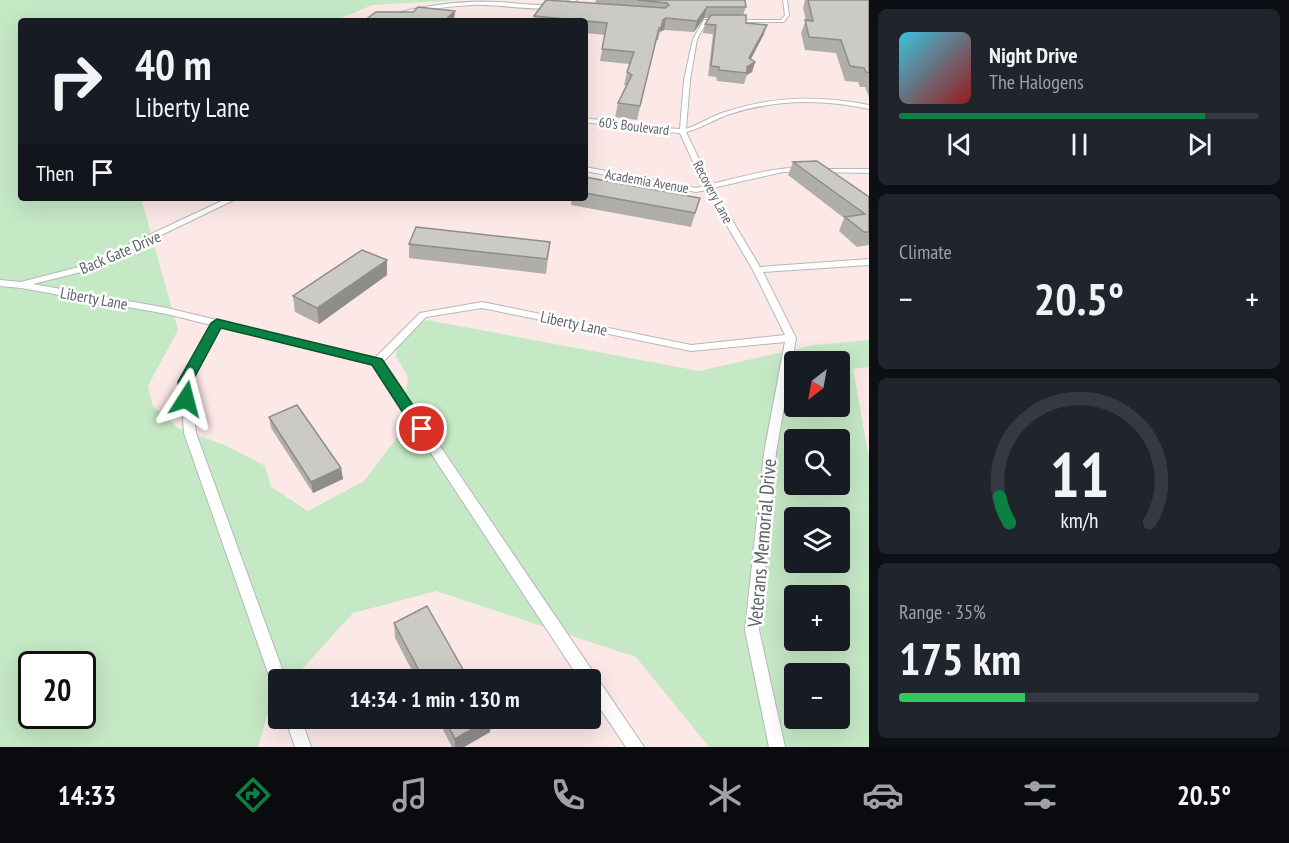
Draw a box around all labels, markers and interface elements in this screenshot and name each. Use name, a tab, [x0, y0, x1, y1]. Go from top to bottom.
text: 40 m	[135, 37, 212, 92]
text: Night Drive	[989, 41, 1078, 69]
icon: right	[36, 42, 114, 120]
text: The Halogens	[989, 69, 1084, 95]
text: Liberty Lane	[135, 90, 250, 124]
street label: 60's Boulevard	[598, 113, 670, 139]
icon: previous	[943, 128, 976, 161]
icon: pause	[1063, 128, 1096, 161]
icon: next	[1183, 128, 1216, 161]
icon: arrive	[86, 156, 119, 189]
street label: Recovery Lane	[689, 158, 737, 227]
text: Then	[36, 159, 74, 187]
street label: Academia Avenue	[604, 165, 690, 197]
street label: Back Gate Drive	[76, 226, 164, 278]
text: Climate	[899, 239, 952, 265]
text: 20.5°	[1034, 269, 1124, 327]
text: −	[899, 277, 913, 320]
text: +	[1245, 277, 1259, 320]
street label: Liberty Lane	[59, 282, 129, 314]
street label: Liberty Lane	[539, 306, 609, 340]
north arrow	[784, 351, 850, 417]
map controls	[784, 351, 850, 729]
position arrow	[154, 367, 218, 431]
pin	[396, 403, 447, 454]
icon: arrive	[405, 412, 438, 445]
button: search	[784, 429, 850, 495]
text: 11	[1049, 433, 1109, 514]
street label: Veterans Memorial Drive	[742, 458, 782, 629]
text: km/h	[1060, 506, 1098, 534]
button: layers	[784, 507, 850, 573]
button: +	[784, 585, 850, 651]
text: Range · 35%	[899, 599, 986, 625]
text: 175 km	[899, 629, 1021, 687]
speed limit sign: 20	[18, 651, 96, 729]
button: −	[784, 663, 850, 729]
text: 14:34 · 1 min · 130 m	[349, 685, 520, 713]
icon: directions	[232, 774, 274, 816]
icon: music	[389, 774, 431, 816]
icon: phone	[547, 774, 589, 816]
icon: climate	[704, 774, 746, 816]
icon: car	[862, 774, 904, 816]
icon: filters	[1019, 774, 1061, 816]
text: 14:33	[58, 778, 116, 812]
text: 20.5°	[1177, 778, 1231, 812]

